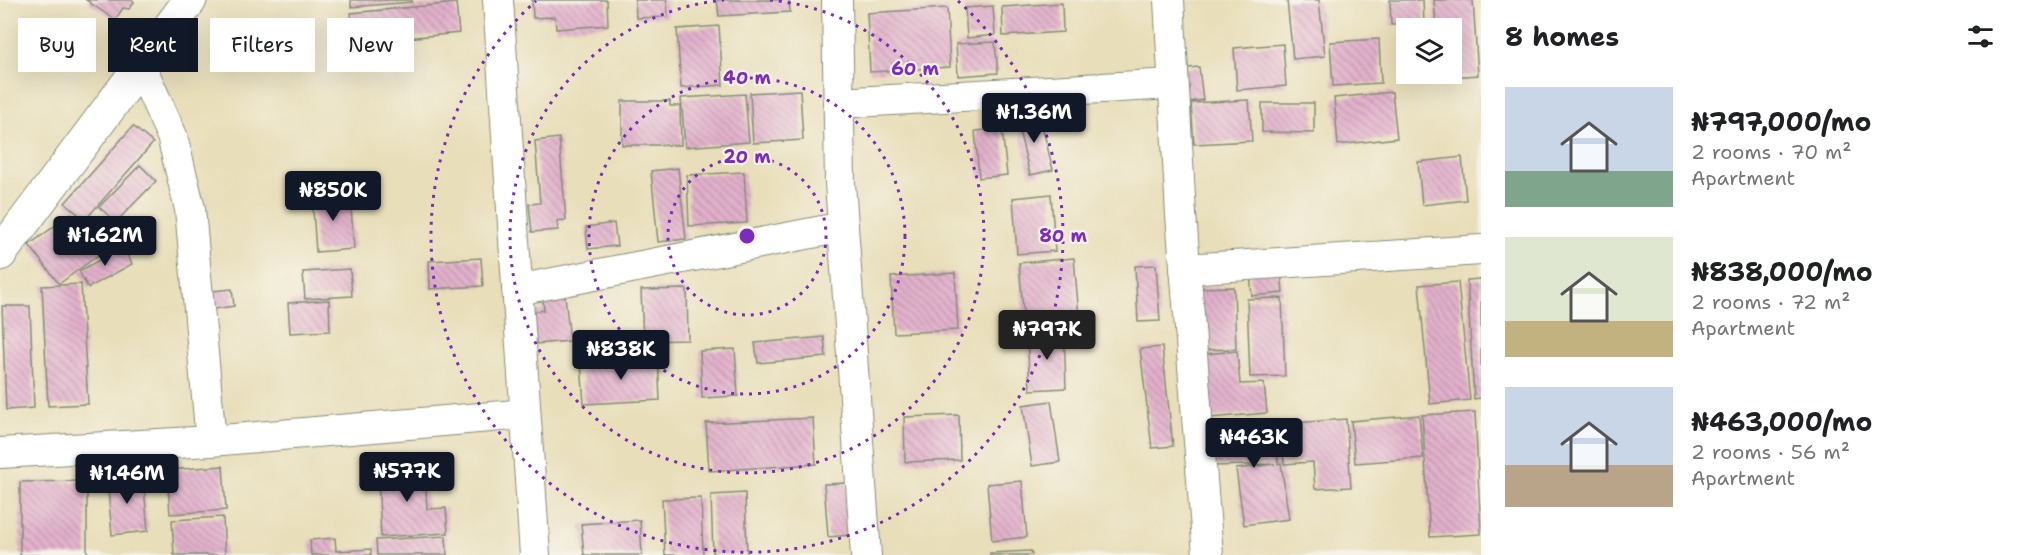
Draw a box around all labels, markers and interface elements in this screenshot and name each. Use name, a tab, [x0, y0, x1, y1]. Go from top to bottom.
chip: Buy	[18, 18, 96, 72]
chip: Rent	[108, 18, 198, 72]
chip: Filters	[210, 18, 315, 72]
chip: New	[327, 18, 414, 72]
map controls	[1396, 18, 1462, 84]
button: layers	[1396, 18, 1462, 84]
text: 8 homes	[1505, 19, 1619, 54]
icon: filters	[1964, 20, 1997, 53]
text: 60 m	[891, 57, 939, 81]
text: 40 m	[723, 66, 771, 90]
pin: ₦1.36M	[985, 93, 1083, 144]
text: ₦1.36M	[996, 99, 1072, 125]
text: ₦797,000/mo	[1691, 104, 1871, 139]
icon: home	[1553, 111, 1625, 183]
text: 2 rooms · 70 m²	[1691, 139, 1852, 165]
text: 20 m	[723, 145, 771, 169]
text: Apartment	[1691, 165, 1795, 191]
pin: ₦850K	[291, 171, 375, 222]
text: ₦850K	[299, 177, 367, 203]
pin: ₦1.62M	[56, 216, 154, 267]
text: ₦1.62M	[67, 222, 143, 248]
text: 80 m	[1039, 224, 1087, 248]
centre of rings	[737, 226, 757, 246]
text: ₦838,000/mo	[1691, 254, 1873, 289]
icon: home	[1553, 261, 1625, 333]
text: 2 rooms · 72 m²	[1691, 289, 1850, 315]
pin: ₦797K	[1005, 310, 1089, 361]
text: Apartment	[1691, 315, 1795, 341]
text: ₦797K	[1012, 316, 1082, 342]
pin: ₦838K	[579, 330, 663, 381]
text: ₦838K	[586, 336, 656, 362]
text: ₦463,000/mo	[1691, 404, 1872, 439]
icon: home	[1553, 411, 1625, 483]
pin: ₦463K	[1212, 418, 1296, 469]
text: ₦463K	[1220, 424, 1288, 450]
text: 2 rooms · 56 m²	[1691, 439, 1850, 465]
pin: ₦577K	[365, 452, 449, 503]
pin: ₦1.46M	[78, 454, 176, 505]
text: ₦577K	[373, 458, 441, 484]
text: ₦1.46M	[89, 460, 165, 486]
text: Apartment	[1691, 465, 1795, 491]

